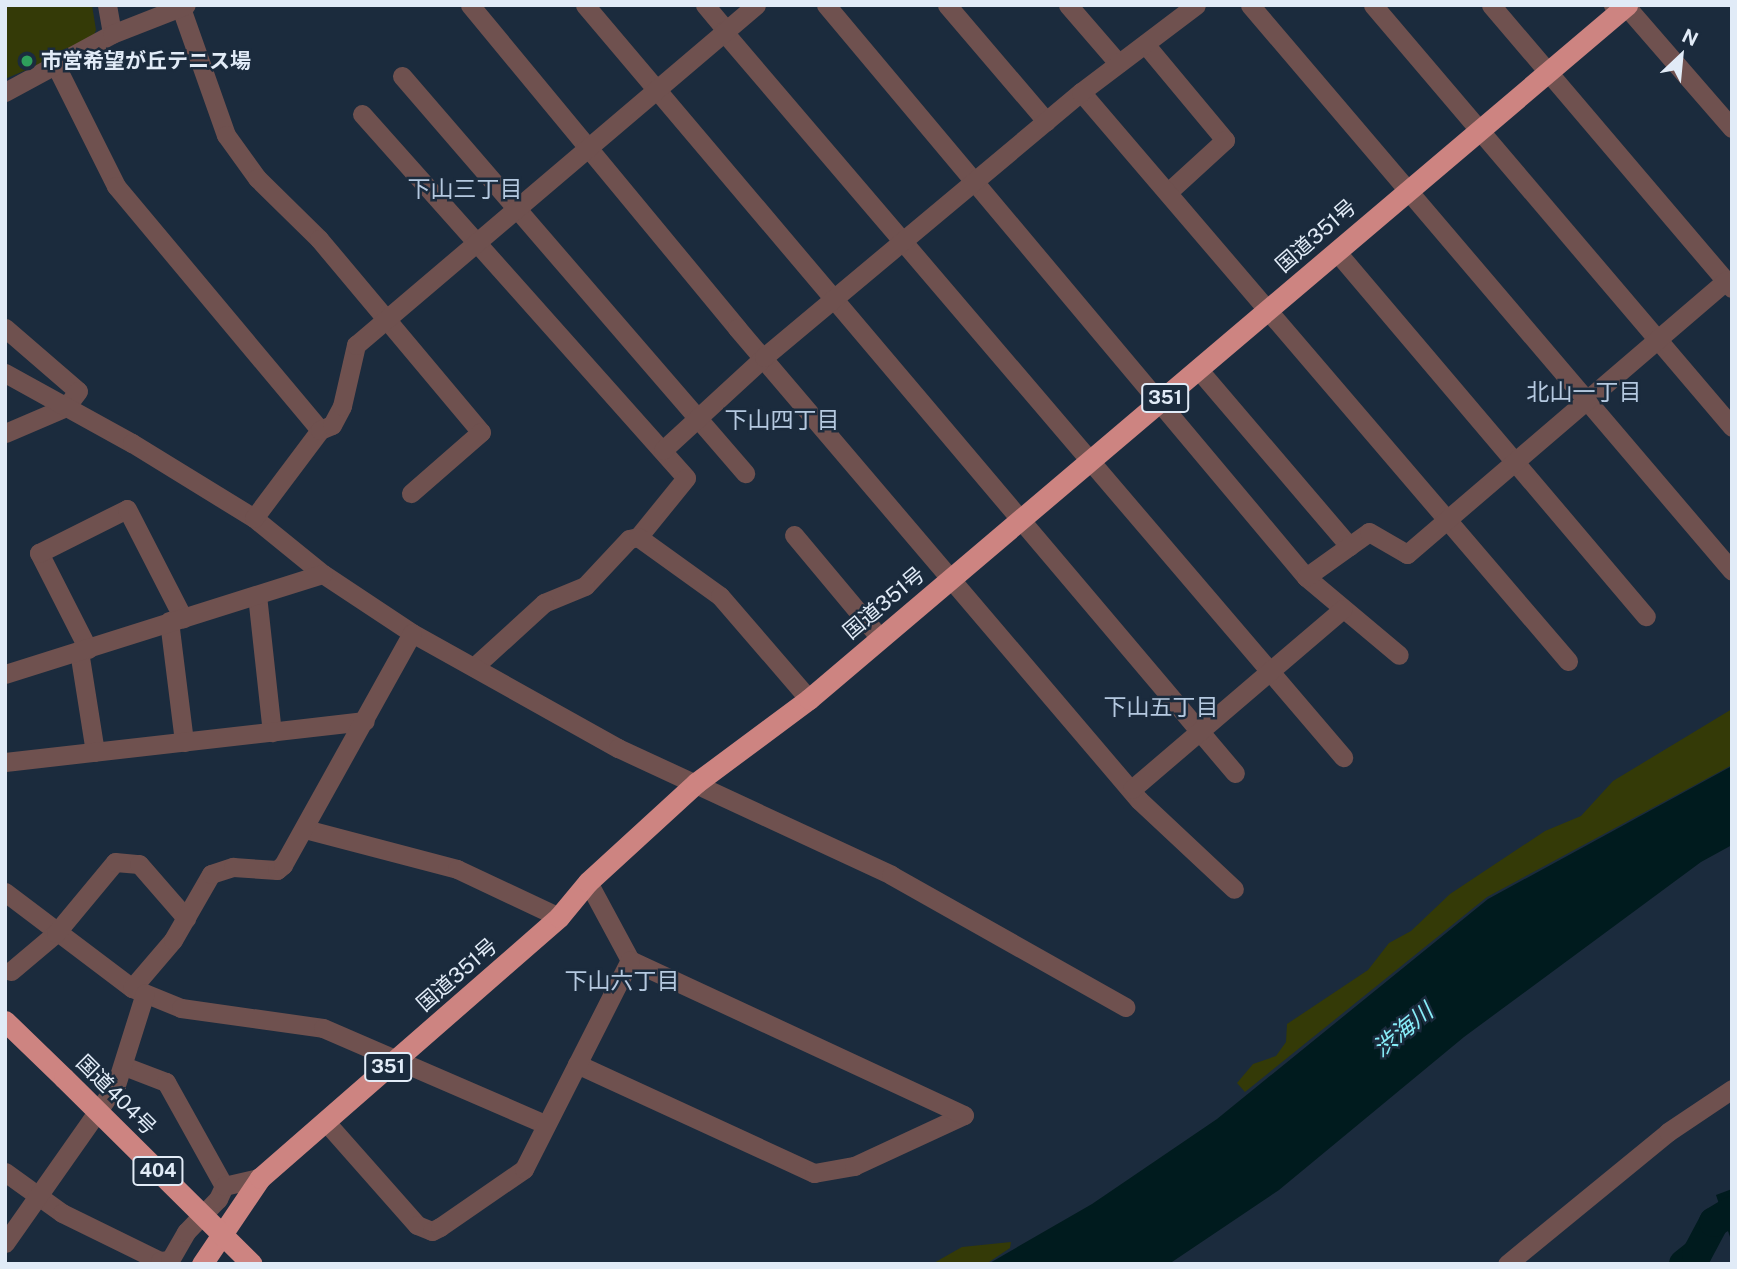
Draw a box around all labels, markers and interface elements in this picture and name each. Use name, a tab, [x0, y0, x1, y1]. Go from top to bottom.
north arrow	[1646, 21, 1716, 91]
text: N	[1679, 24, 1702, 50]
place label: 市営希望が丘テニス場	[41, 48, 251, 74]
marker: 市営希望が丘テニス場	[19, 53, 35, 69]
district label: 下山三丁目	[408, 175, 522, 203]
street label: 国道351号	[1271, 194, 1361, 278]
district label: 北山一丁目	[1527, 378, 1641, 406]
road number: 351	[1140, 382, 1190, 414]
district label: 下山四丁目	[725, 406, 839, 434]
street label: 国道351号	[838, 562, 930, 644]
district label: 下山五丁目	[1104, 693, 1218, 721]
street label: 国道351号	[412, 933, 502, 1017]
district label: 下山六丁目	[565, 967, 679, 995]
water label: 渋海川	[1368, 998, 1438, 1062]
street label: 国道404号	[71, 1050, 161, 1140]
road number: 351	[364, 1051, 412, 1082]
road number: 404	[132, 1156, 184, 1186]

